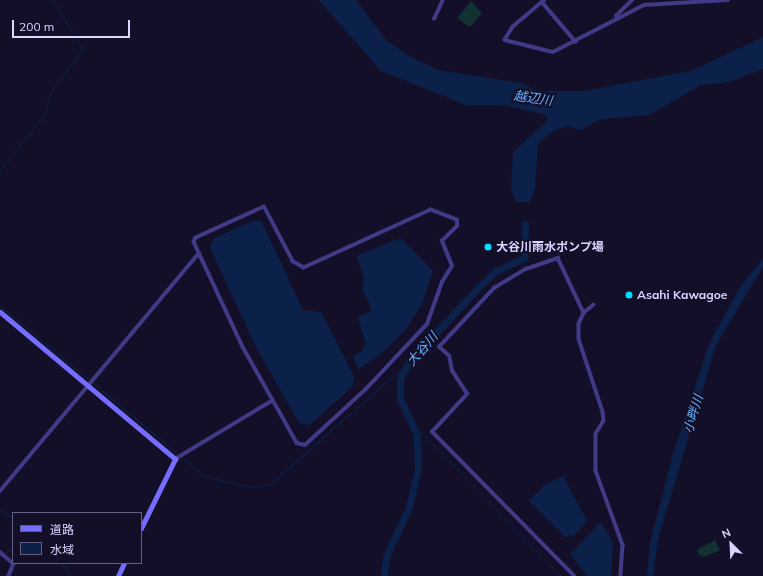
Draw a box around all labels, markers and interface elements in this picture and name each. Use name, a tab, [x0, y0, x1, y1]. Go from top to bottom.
scale bar	[14, 12, 132, 38]
text: 200 m	[19, 19, 54, 34]
water label: 越辺川	[513, 88, 553, 108]
place label: 大谷川雨水ポンプ場	[496, 240, 604, 254]
marker: 大谷川雨水ポンプ場	[483, 242, 493, 252]
place label: Asahi Kawagoe	[637, 288, 727, 302]
marker: Asahi Kawagoe	[624, 290, 634, 300]
water label: 大谷川	[403, 329, 441, 369]
water label: 小畔川	[680, 393, 706, 435]
legend	[12, 512, 142, 564]
text: 道路	[50, 522, 74, 537]
north arrow	[711, 524, 751, 564]
text: N	[719, 525, 733, 541]
text: 水域	[50, 542, 74, 557]

